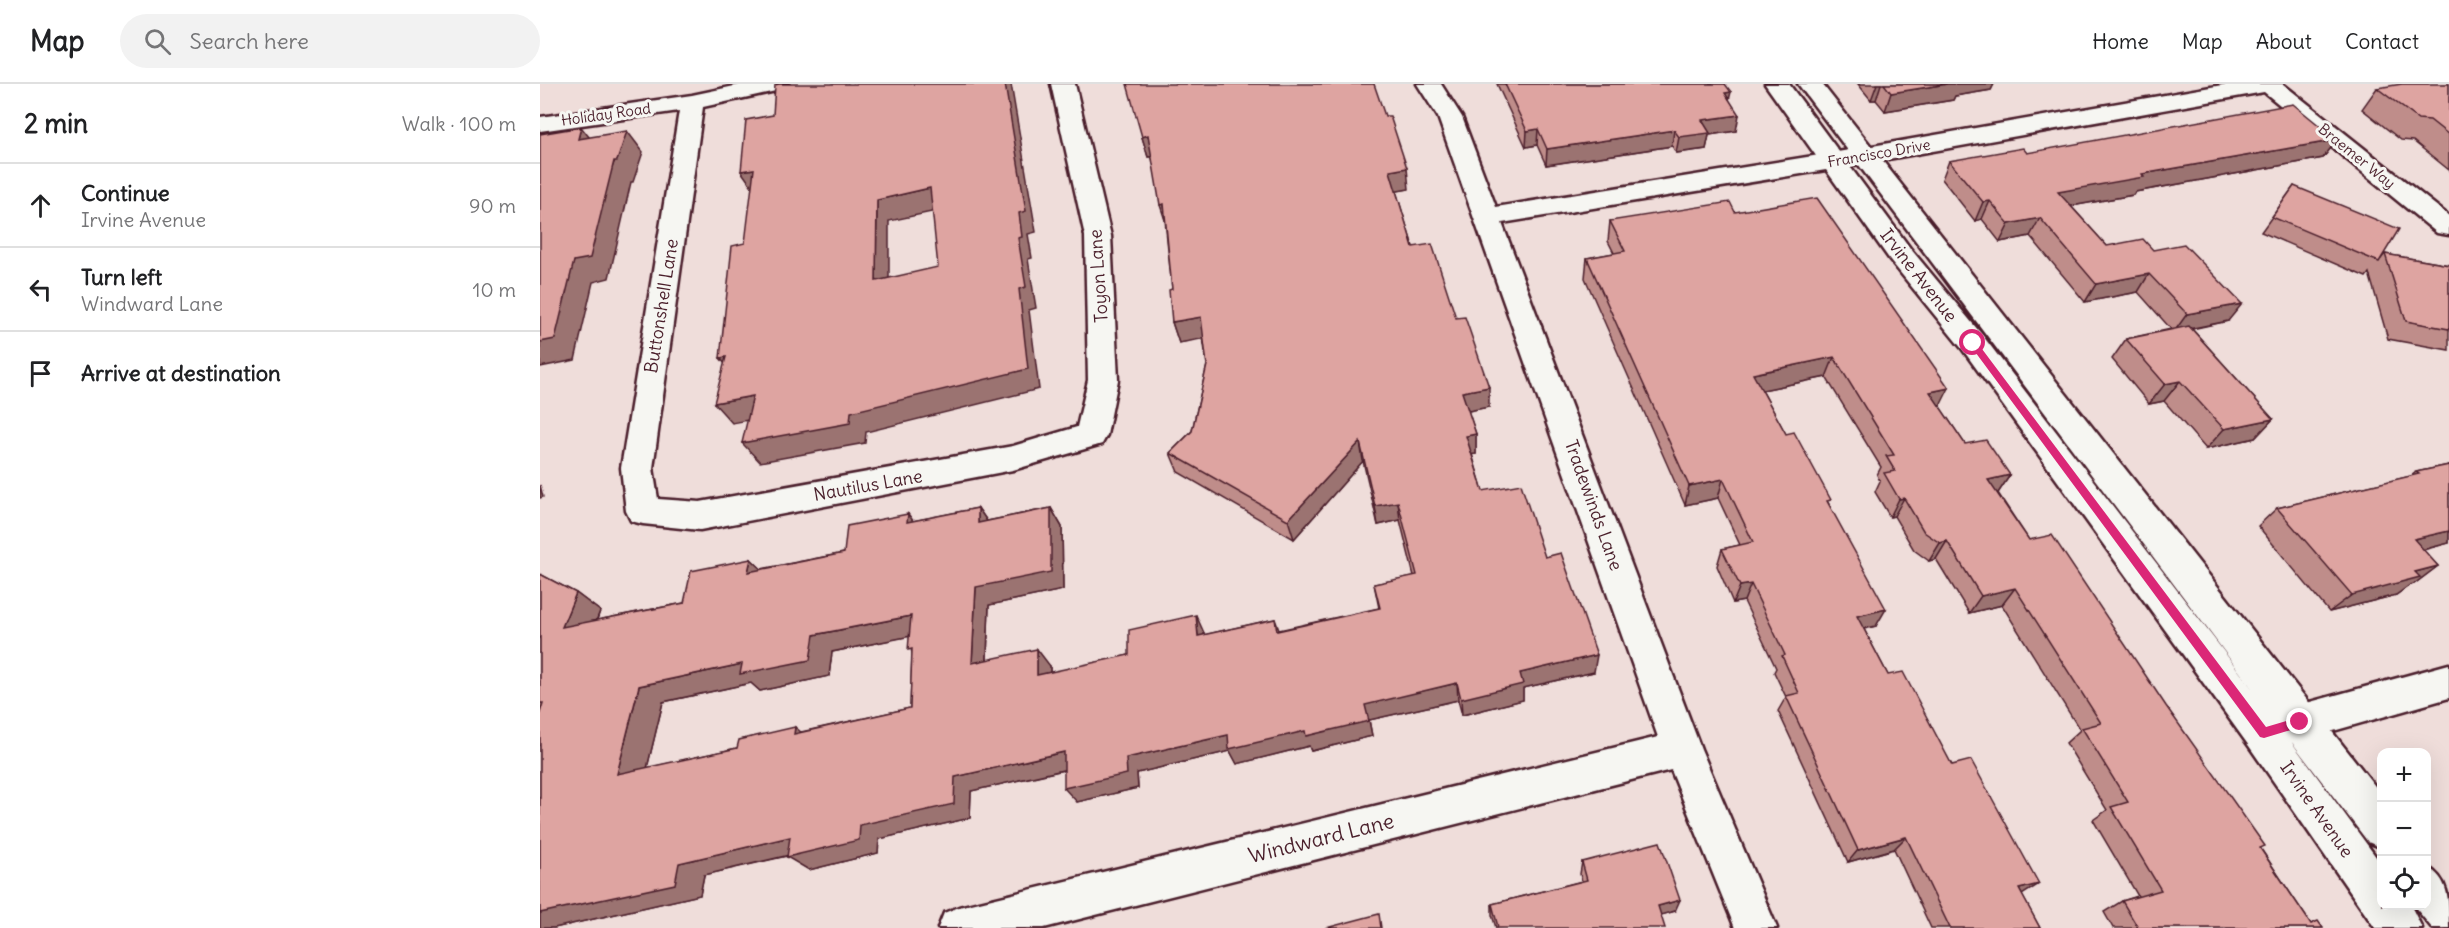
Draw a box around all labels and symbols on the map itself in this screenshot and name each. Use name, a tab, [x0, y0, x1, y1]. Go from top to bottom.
street label: Holiday Road	[560, 98, 652, 130]
street label: Braemer Way	[2315, 119, 2399, 193]
street label: Francisco Drive	[1826, 135, 1932, 171]
street label: Irvine Avenue	[1875, 224, 1963, 326]
street label: Toyon Lane	[1083, 229, 1113, 323]
street label: Buttonshell Lane	[639, 237, 683, 375]
route start	[1959, 329, 1985, 355]
street label: Tradewinds Lane	[1560, 436, 1628, 574]
street label: Nautilus Lane	[812, 464, 924, 506]
route end	[2286, 708, 2312, 734]
street label: Irvine Avenue	[2275, 756, 2359, 862]
street label: Windward Lane	[1245, 807, 1397, 869]

